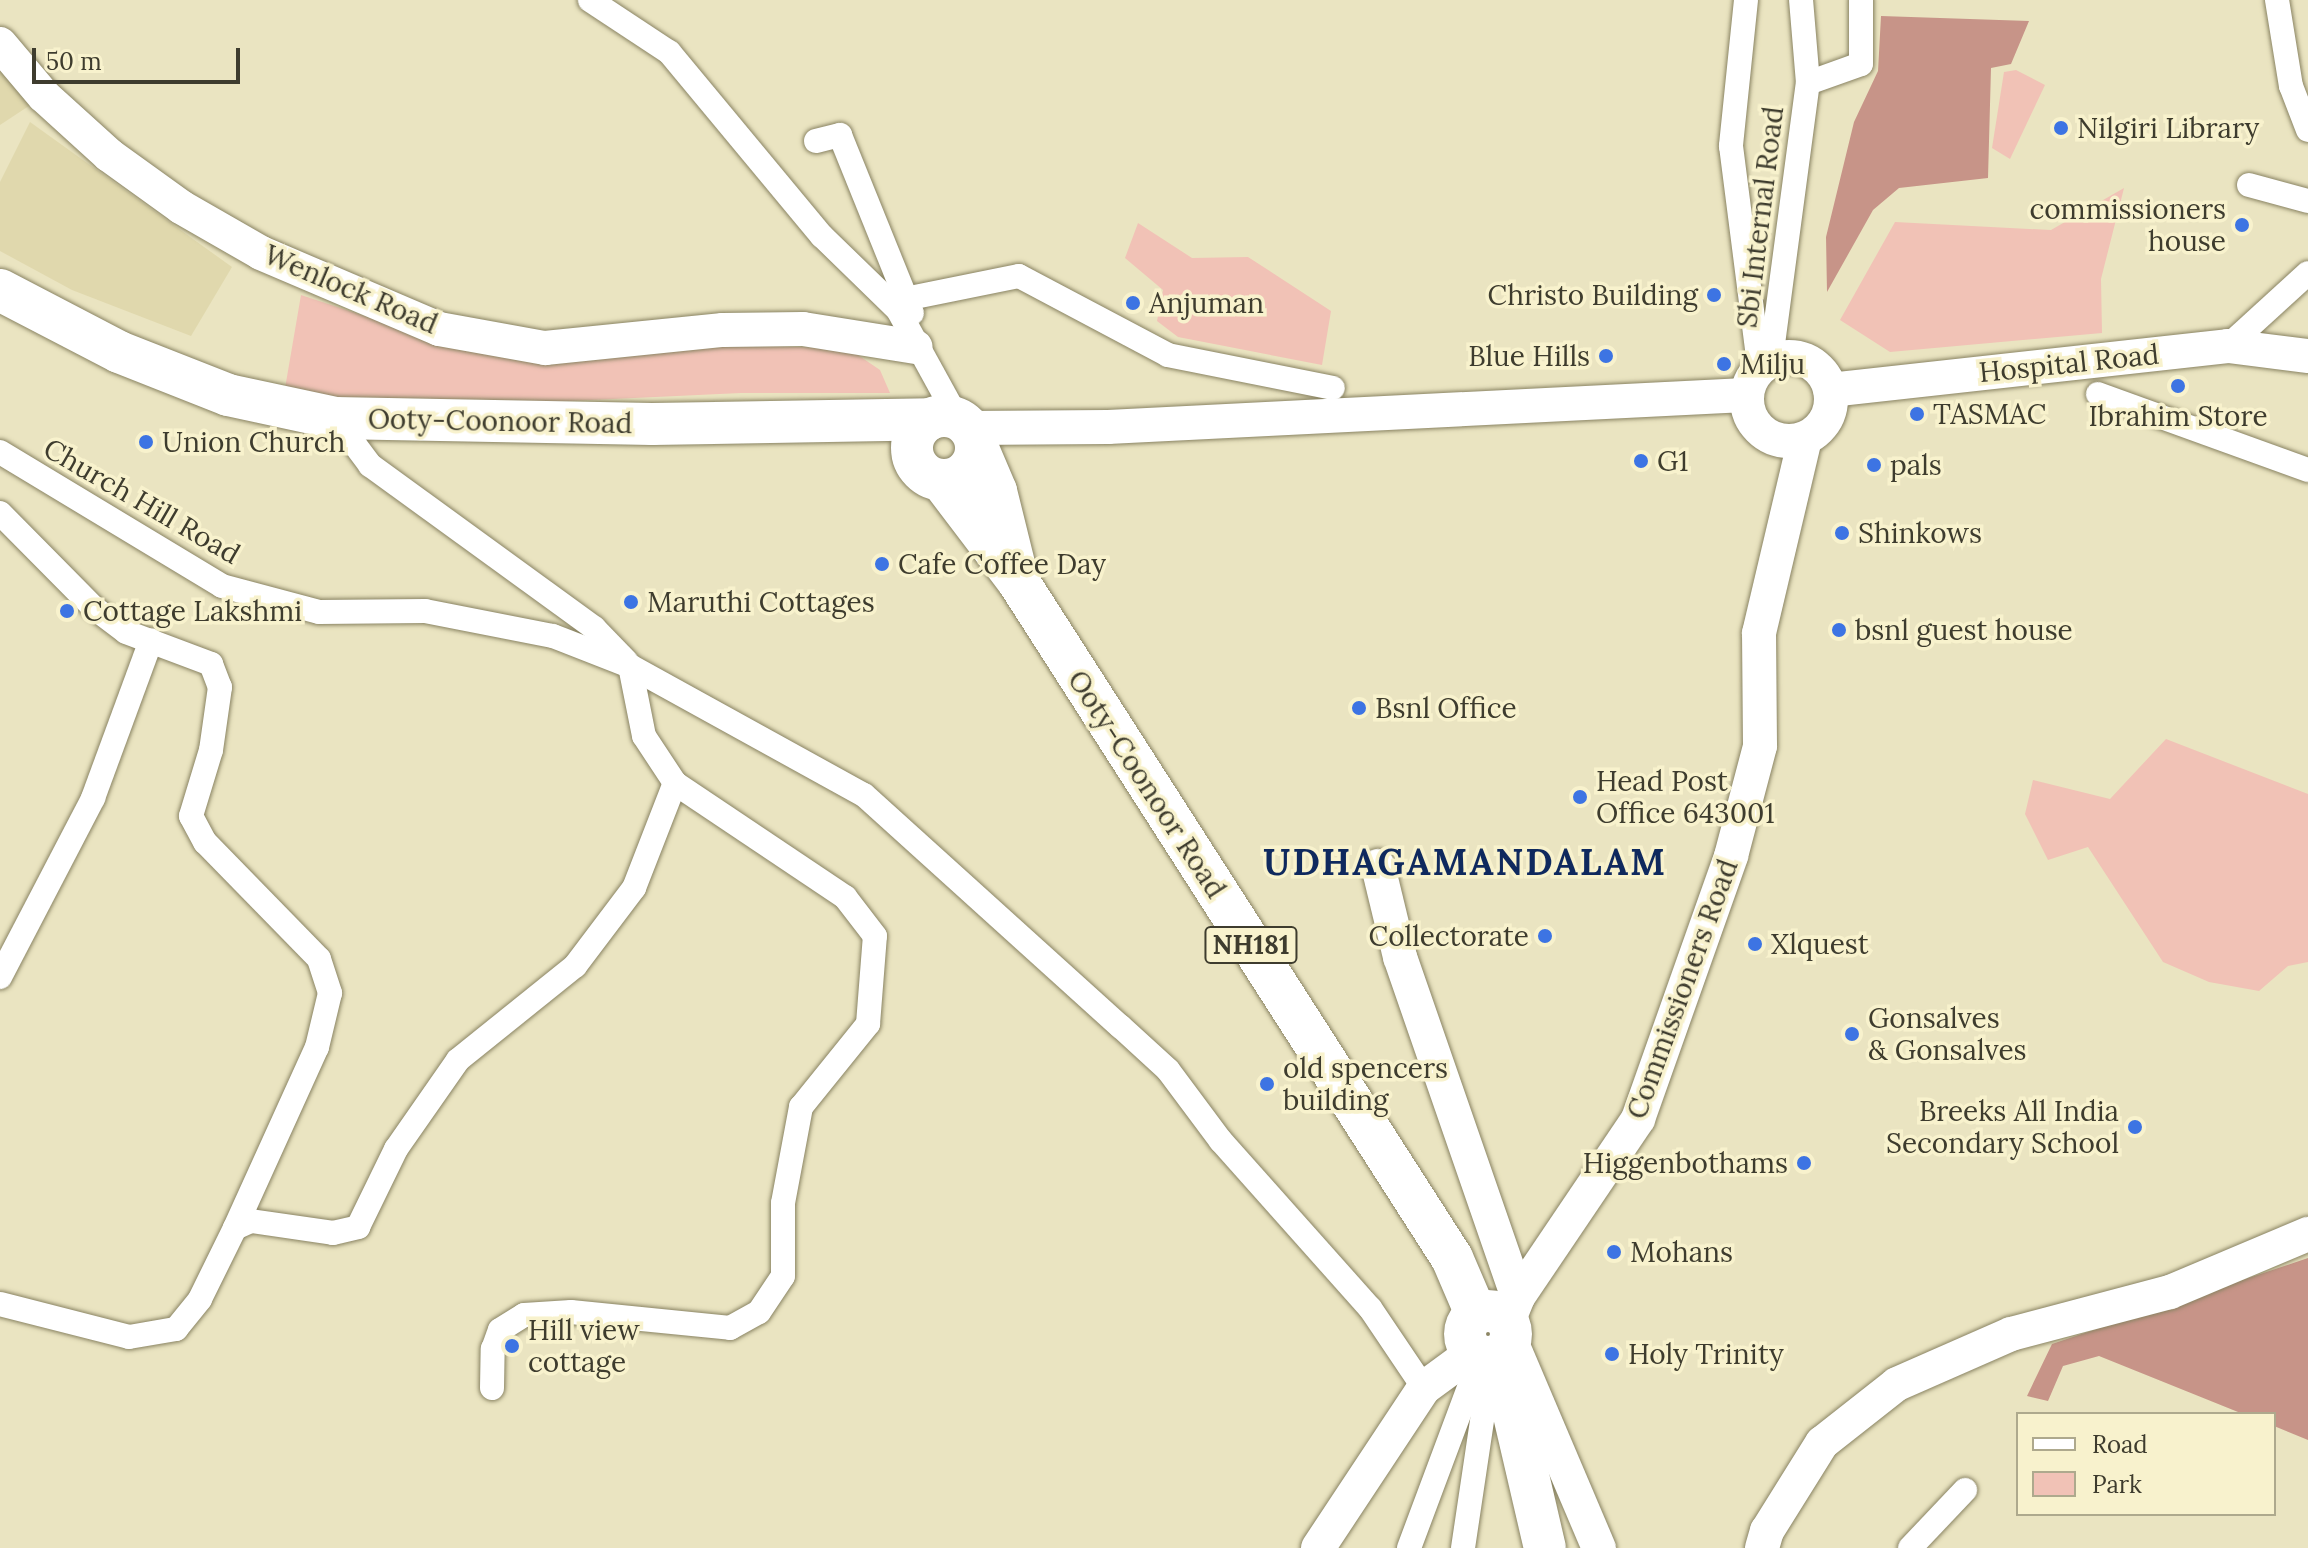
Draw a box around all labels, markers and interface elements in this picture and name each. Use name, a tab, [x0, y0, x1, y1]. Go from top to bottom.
scale bar	[36, 32, 244, 82]
text: 50 m	[46, 46, 102, 77]
street label: Sbi Internal Road	[1730, 104, 1790, 330]
place label: Nilgiri Library	[2077, 111, 2259, 145]
marker: Nilgiri Library	[2052, 119, 2070, 137]
place label: commissioners house	[2029, 192, 2226, 258]
marker: commissioners house	[2233, 216, 2251, 234]
street label: Wenlock Road	[259, 237, 443, 341]
place label: Christo Building	[1488, 278, 1698, 312]
place label: Anjuman	[1149, 286, 1264, 320]
marker: Christo Building	[1705, 286, 1723, 304]
marker: Anjuman	[1124, 294, 1142, 312]
street label: Hospital Road	[1977, 337, 2161, 389]
place label: Blue Hills	[1468, 339, 1590, 373]
marker: Blue Hills	[1597, 347, 1615, 365]
place label: Milju	[1740, 347, 1805, 381]
marker: Milju	[1715, 355, 1733, 373]
marker: Ibrahim Store	[2169, 377, 2187, 395]
place label: TASMAC	[1933, 397, 2046, 431]
place label: Ibrahim Store	[2088, 399, 2268, 433]
street label: Ooty-Coonoor Road	[368, 402, 632, 440]
marker: TASMAC	[1908, 405, 1926, 423]
place label: Union Church	[162, 425, 345, 459]
street label: Church Hill Road	[38, 431, 246, 571]
marker: Union Church	[137, 433, 155, 451]
place label: G1	[1657, 444, 1688, 478]
place label: pals	[1890, 448, 1942, 482]
marker: G1	[1632, 452, 1650, 470]
marker: pals	[1865, 456, 1883, 474]
place label: Shinkows	[1858, 516, 1982, 550]
marker: Shinkows	[1833, 524, 1851, 542]
place label: Cafe Coffee Day	[898, 547, 1106, 581]
marker: Cafe Coffee Day	[873, 555, 891, 573]
place label: Maruthi Cottages	[647, 585, 875, 619]
marker: Maruthi Cottages	[622, 593, 640, 611]
place label: Cottage Lakshmi	[83, 594, 302, 628]
marker: Cottage Lakshmi	[58, 602, 76, 620]
place label: bsnl guest house	[1855, 613, 2073, 647]
marker: bsnl guest house	[1830, 621, 1848, 639]
street label: Ooty-Coonoor Road	[1061, 664, 1233, 904]
place label: Bsnl Office	[1375, 691, 1517, 725]
marker: Bsnl Office	[1350, 699, 1368, 717]
place label: Head Post Office 643001	[1596, 764, 1775, 830]
marker: Head Post Office 643001	[1571, 788, 1589, 806]
district label: UDHAGAMANDALAM	[1263, 841, 1667, 885]
street label: Commissioners Road	[1619, 855, 1745, 1123]
place label: Collectorate	[1369, 919, 1529, 953]
road number: NH181	[1203, 923, 1299, 967]
marker: Collectorate	[1536, 927, 1554, 945]
place label: Xlquest	[1771, 927, 1869, 961]
marker: Xlquest	[1746, 935, 1764, 953]
place label: Gonsalves & Gonsalves	[1868, 1001, 2027, 1067]
marker: Gonsalves & Gonsalves	[1843, 1025, 1861, 1043]
place label: old spencers building	[1283, 1051, 1448, 1117]
marker: old spencers building	[1258, 1075, 1276, 1093]
place label: Breeks All India Secondary School	[1886, 1094, 2119, 1160]
marker: Breeks All India Secondary School	[2126, 1118, 2144, 1136]
place label: Higgenbothams	[1583, 1146, 1788, 1180]
marker: Higgenbothams	[1795, 1154, 1813, 1172]
place label: Mohans	[1630, 1235, 1733, 1269]
marker: Mohans	[1605, 1243, 1623, 1261]
place label: Hill view cottage	[528, 1313, 640, 1379]
marker: Hill view cottage	[503, 1337, 521, 1355]
place label: Holy Trinity	[1628, 1337, 1784, 1371]
marker: Holy Trinity	[1603, 1345, 1621, 1363]
legend	[2016, 1412, 2276, 1516]
text: Road	[2092, 1429, 2148, 1460]
text: Park	[2092, 1469, 2142, 1500]

